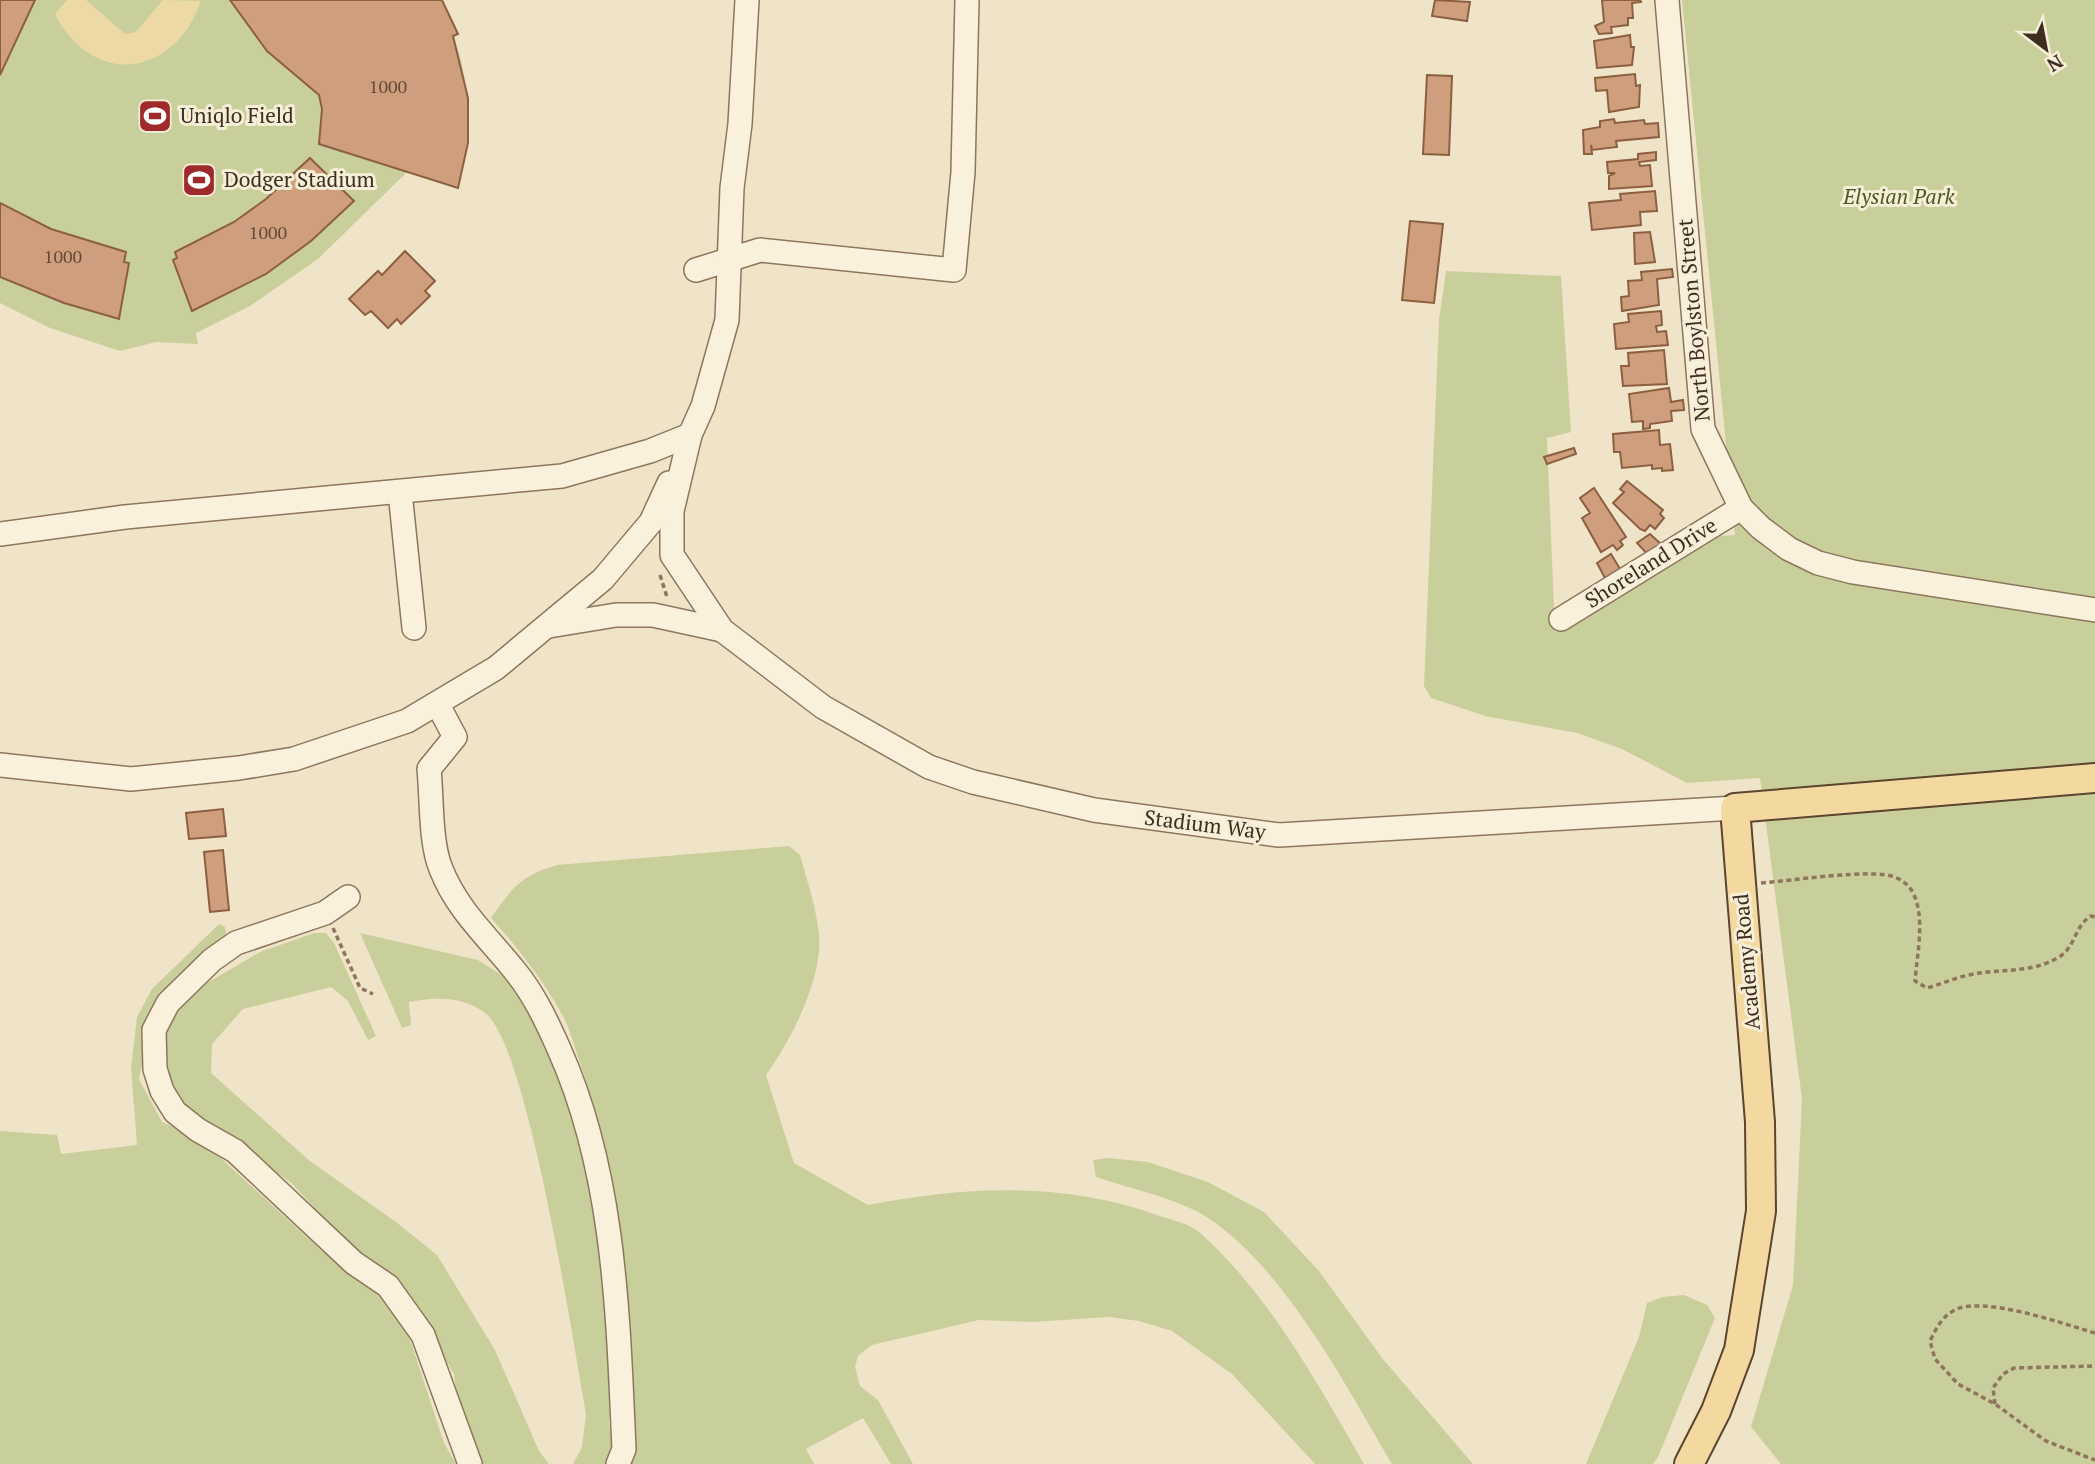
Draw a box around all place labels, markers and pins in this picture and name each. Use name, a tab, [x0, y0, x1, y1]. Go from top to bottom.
sports icon: Uniqlo Field	[136, 97, 174, 135]
place label: Uniqlo Field	[180, 101, 294, 129]
sports icon: Dodger Stadium	[180, 161, 218, 199]
place label: Dodger Stadium	[224, 165, 375, 193]

